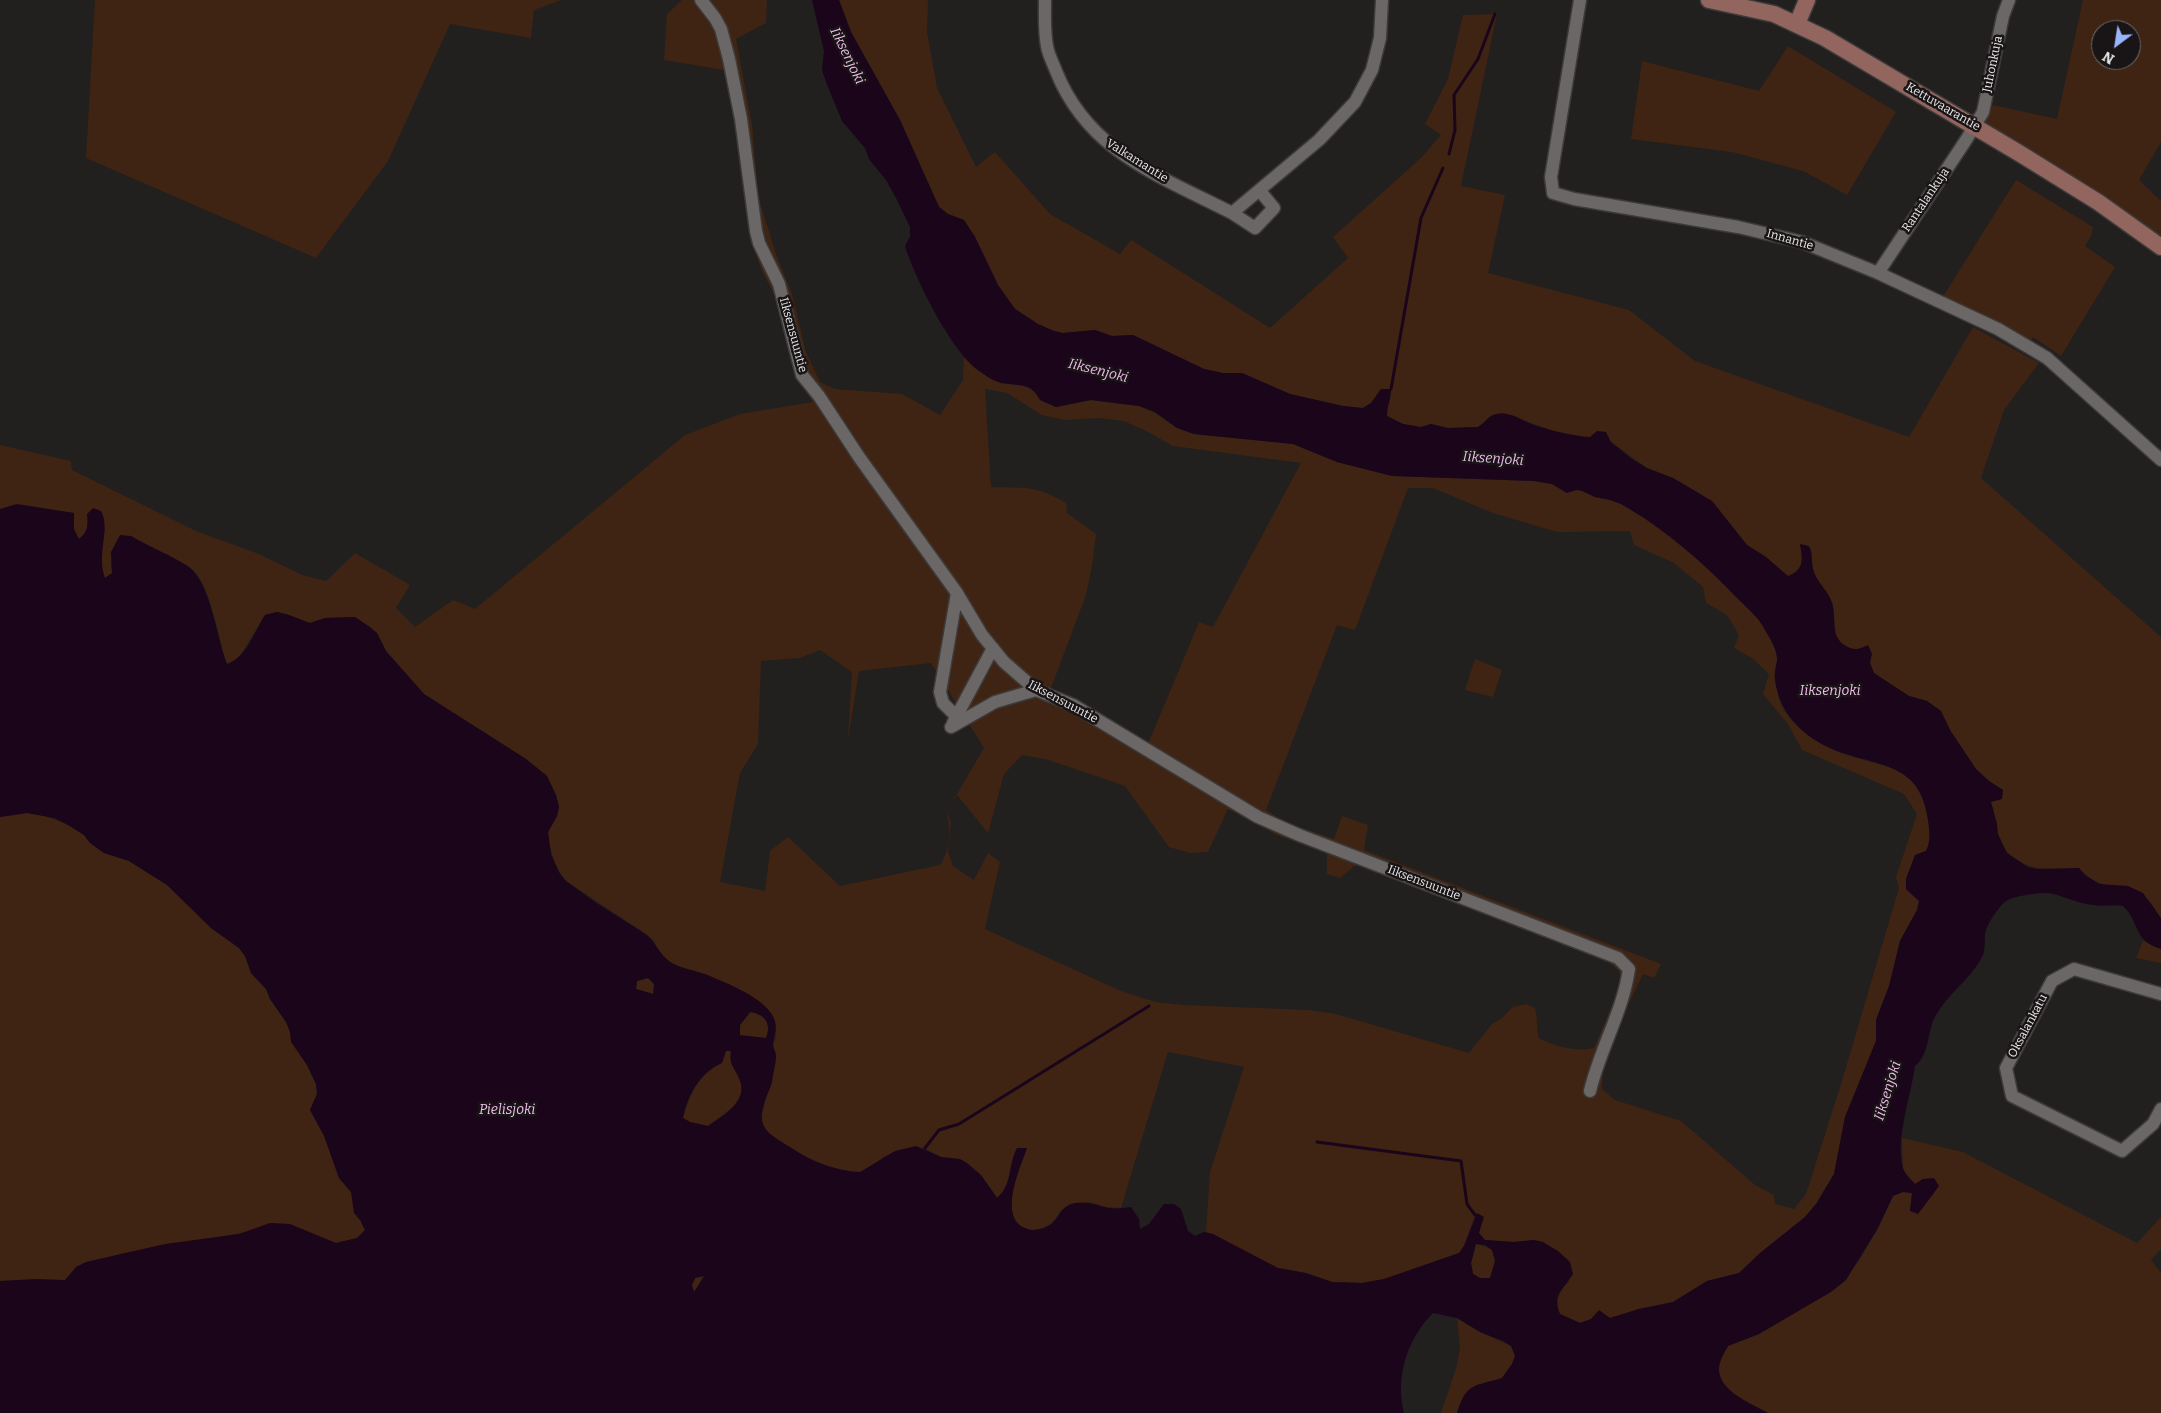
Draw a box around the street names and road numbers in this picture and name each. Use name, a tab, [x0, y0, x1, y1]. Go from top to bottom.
street label: Juhonkuja	[1980, 35, 2006, 93]
street label: Kettuvaarantie	[1903, 80, 1983, 134]
street label: Valkamantie	[1103, 136, 1171, 186]
street label: Rantalankuja	[1899, 165, 1953, 235]
street label: Innantie	[1765, 226, 1815, 254]
street label: Iiksensuuntie	[776, 296, 810, 374]
street label: Iiksensuuntie	[1026, 678, 1100, 726]
street label: Iiksensuuntie	[1386, 863, 1462, 903]
street label: Oksalankatu	[2005, 992, 2051, 1060]

